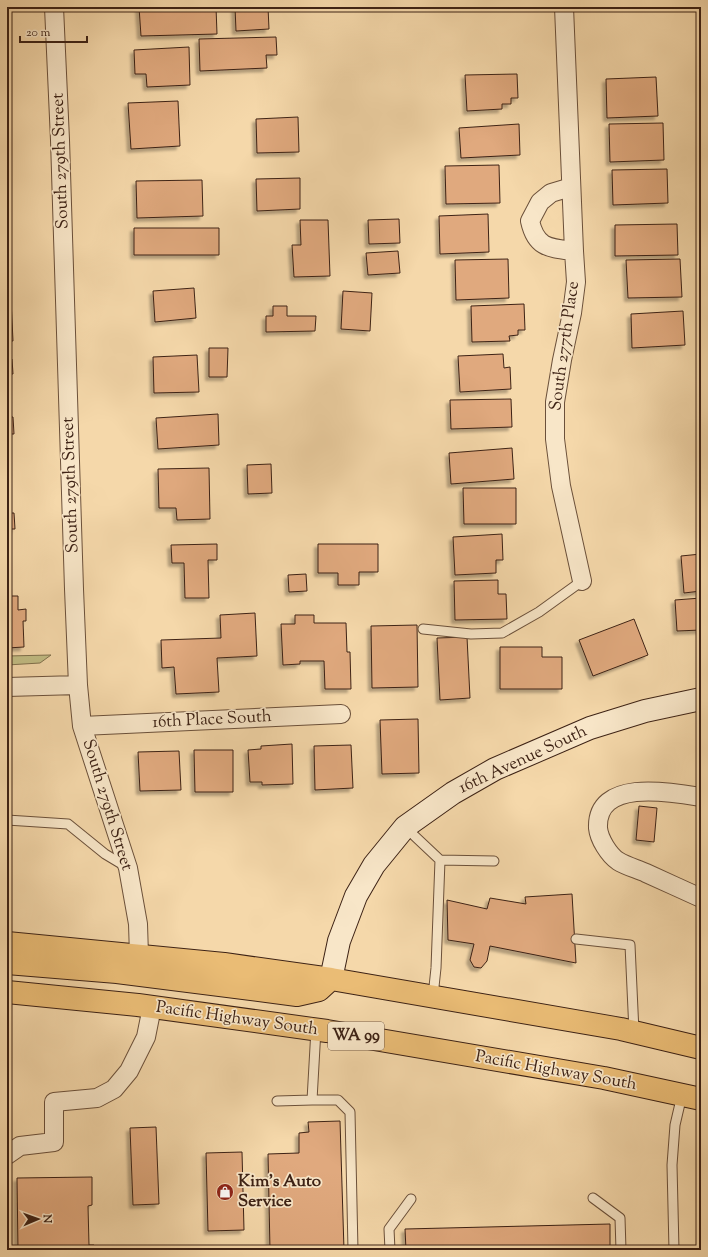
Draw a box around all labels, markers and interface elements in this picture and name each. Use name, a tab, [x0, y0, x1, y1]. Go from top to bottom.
scale bar	[20, 18, 87, 44]
text: 20 m	[26, 24, 51, 42]
street label: South 279th Street	[47, 92, 75, 230]
street label: South 277th Place	[544, 280, 586, 412]
street label: South 279th Street	[57, 416, 85, 554]
street label: 16th Place South	[152, 705, 272, 735]
street label: 16th Avenue South	[455, 720, 591, 800]
street label: South 279th Street	[76, 736, 138, 874]
street label: Pacific Highway South	[154, 996, 320, 1042]
road number: WA 99	[328, 1022, 384, 1050]
street label: Pacific Highway South	[473, 1045, 639, 1097]
place label: Kim's Auto Service	[238, 1170, 321, 1214]
shop icon: Kim's Auto Service	[215, 1182, 235, 1202]
north arrow	[18, 1199, 58, 1239]
text: N	[39, 1213, 55, 1224]

